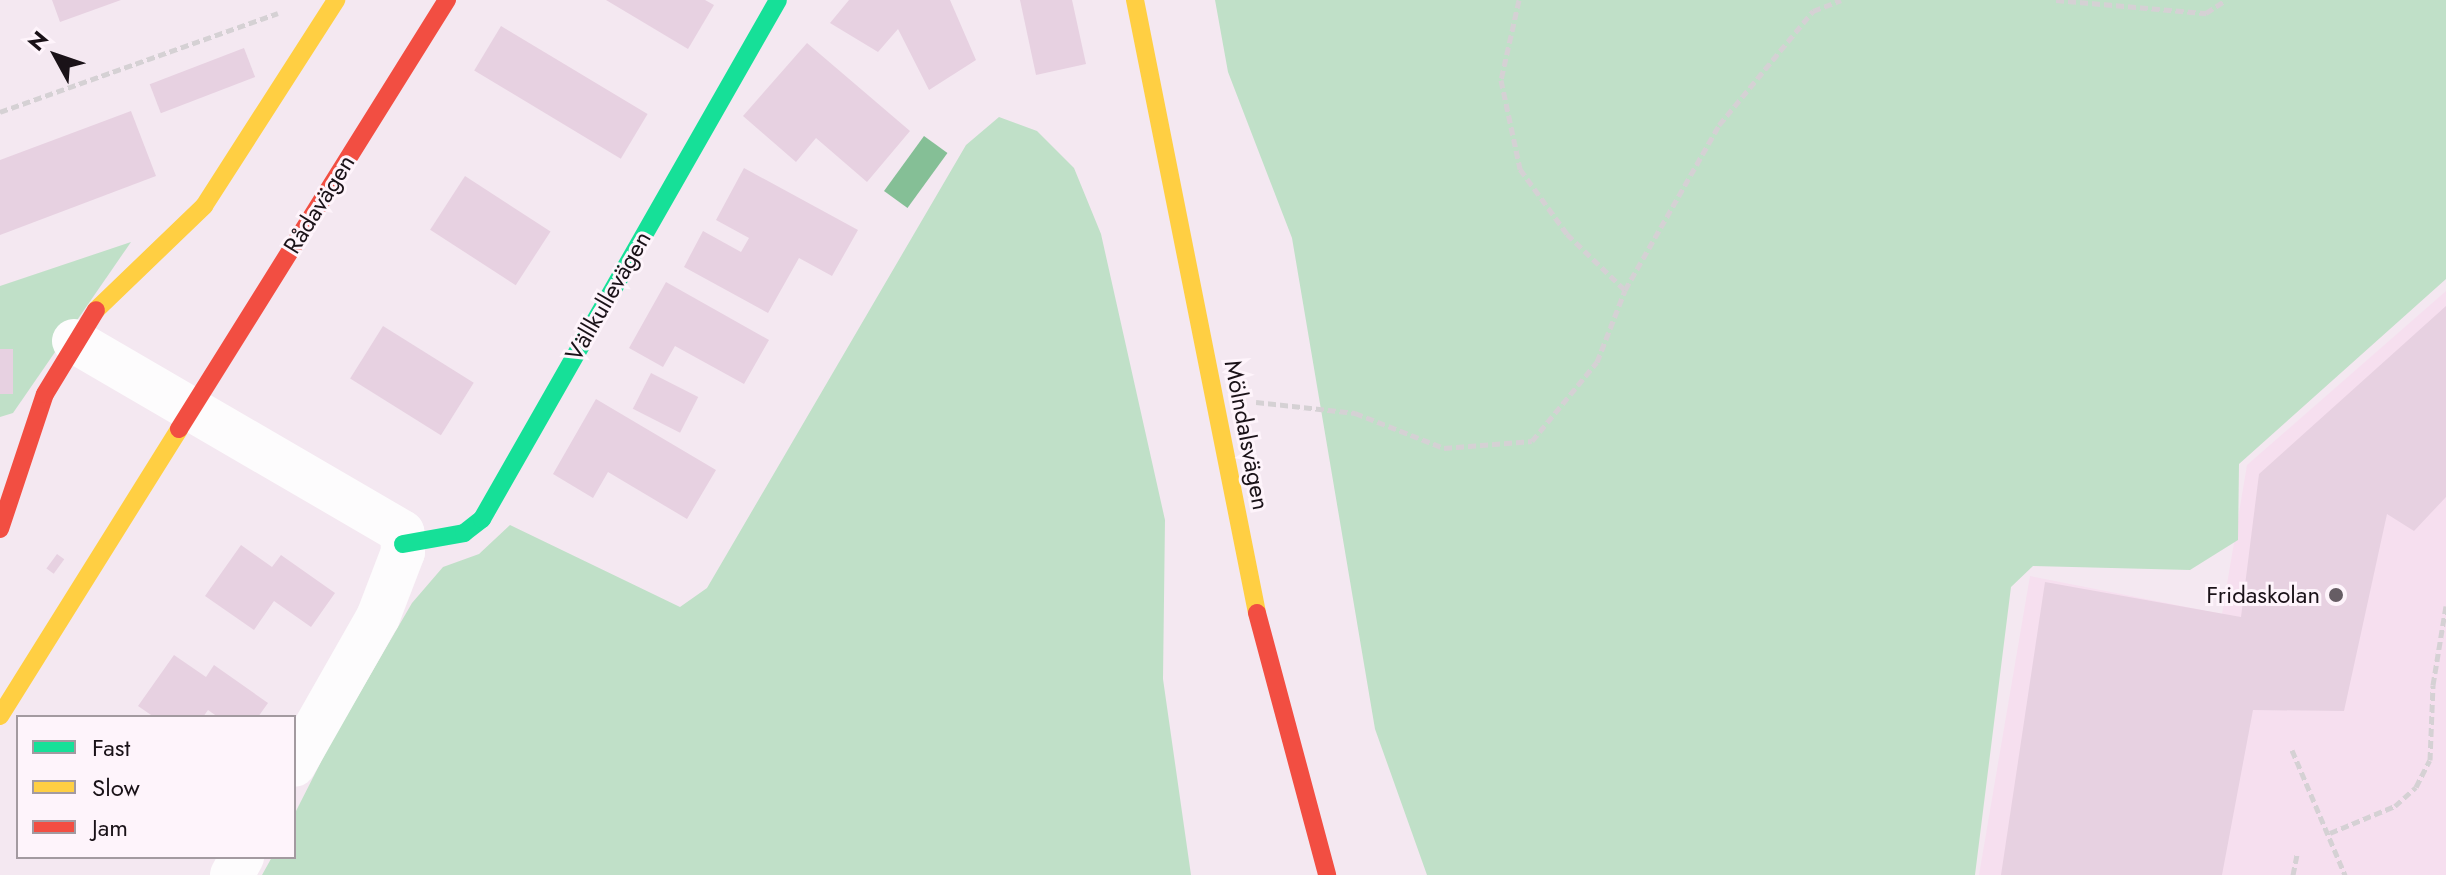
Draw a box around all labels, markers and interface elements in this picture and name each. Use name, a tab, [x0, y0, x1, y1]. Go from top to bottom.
north arrow	[16, 16, 96, 96]
text: N	[20, 24, 55, 58]
street label: Rådavägen	[277, 149, 361, 259]
street label: Vällkullevägen	[559, 226, 657, 366]
street label: Mölndalsvägen	[1218, 358, 1276, 512]
place label: Fridaskolan	[2206, 581, 2320, 609]
marker: Fridaskolan	[2327, 586, 2345, 604]
legend	[16, 715, 296, 859]
text: Fast	[92, 730, 130, 765]
text: Slow	[92, 770, 140, 805]
text: Jam	[92, 810, 128, 845]

